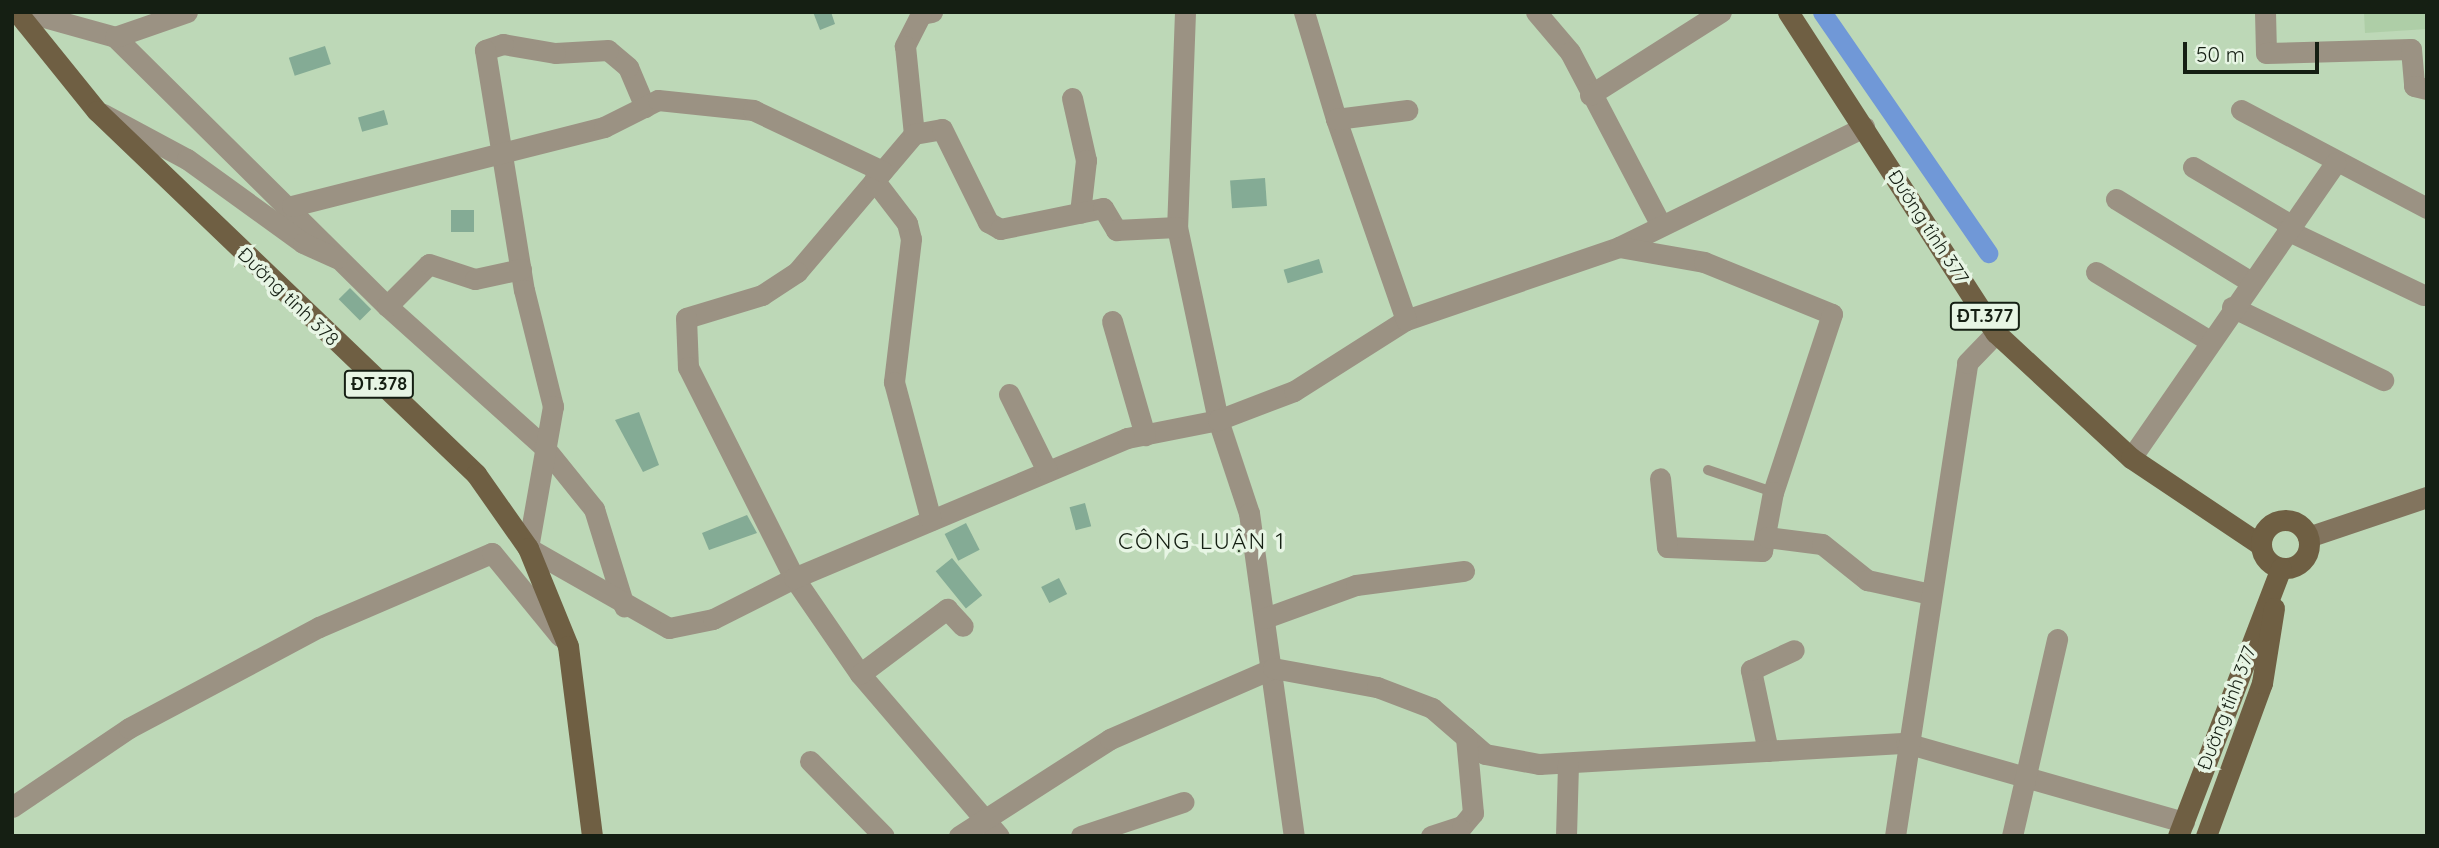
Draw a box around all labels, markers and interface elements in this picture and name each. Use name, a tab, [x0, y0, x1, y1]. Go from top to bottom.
scale bar	[2187, 28, 2324, 72]
text: 50 m	[2196, 41, 2245, 67]
street label: Đường tỉnh 377	[1883, 166, 1973, 288]
street label: Đường tỉnh 378	[233, 243, 343, 351]
road number: ĐT.377	[1948, 302, 2022, 330]
road number: ĐT.378	[342, 370, 416, 398]
district label: CÔNG LUẬN 1	[1119, 527, 1285, 555]
street label: Đường tỉnh 377	[2193, 643, 2261, 773]

